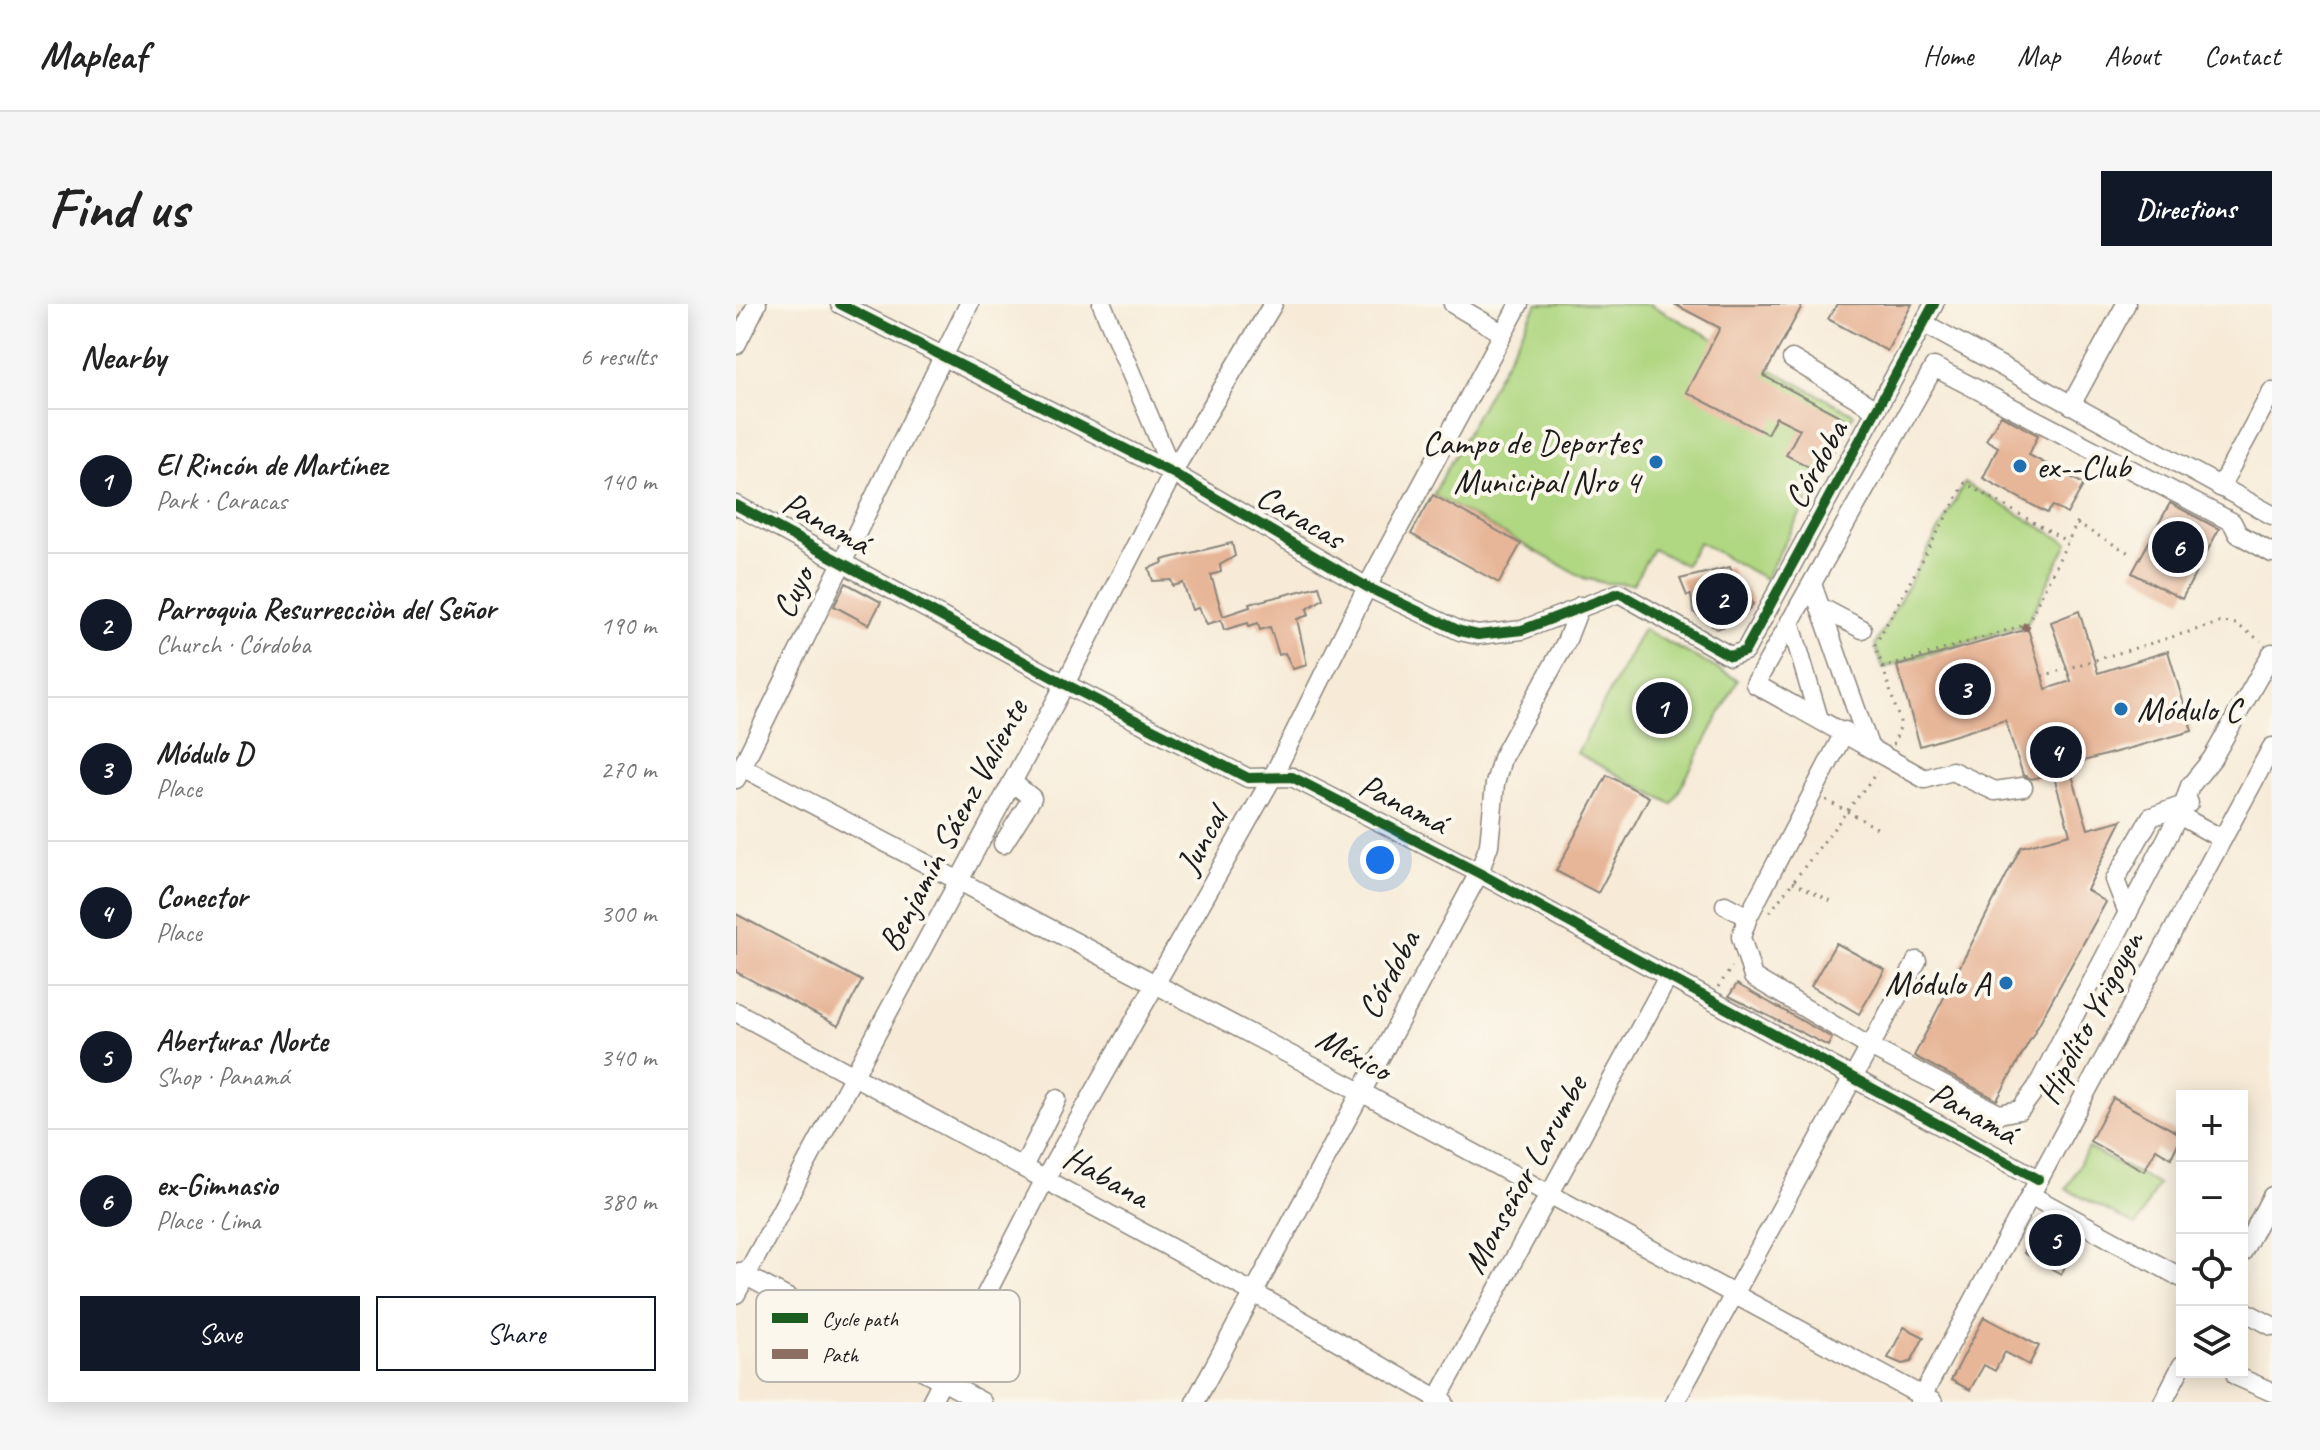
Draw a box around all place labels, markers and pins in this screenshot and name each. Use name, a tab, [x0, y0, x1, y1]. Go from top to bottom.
place label: Campo de Deportes Municipal Nro 4	[1422, 421, 1644, 503]
place label: ex--Club	[2036, 445, 2132, 488]
marker: Campo de Deportes Municipal Nro 4	[1647, 453, 1665, 471]
marker: ex--Club	[2011, 457, 2029, 475]
pin: 6	[2152, 517, 2204, 577]
pin: 2	[1696, 569, 1748, 629]
pin: 3	[1939, 659, 1991, 719]
pin: 1	[1636, 678, 1688, 738]
place label: Módulo C	[2137, 688, 2244, 731]
marker: Módulo C	[2112, 700, 2130, 718]
pin: 4	[2030, 722, 2082, 782]
place label: Módulo A	[1885, 962, 1992, 1005]
marker: Módulo A	[1997, 974, 2015, 992]
pin: 5	[2029, 1210, 2081, 1270]

